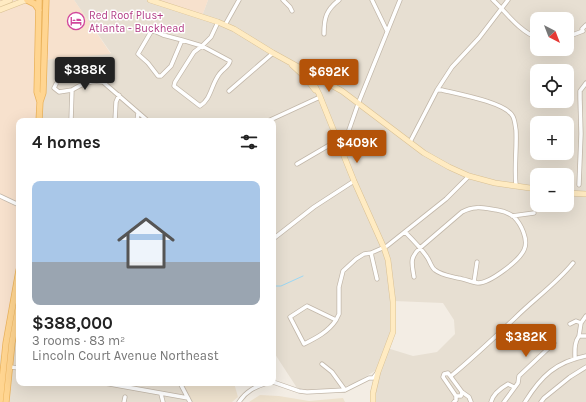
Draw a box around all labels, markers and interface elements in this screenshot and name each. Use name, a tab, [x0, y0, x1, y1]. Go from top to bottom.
place label: Red Roof Plus+ Atlanta - Buckhead	[89, 9, 185, 35]
hotel icon: Red Roof Plus+ Atlanta - Buckhead	[66, 11, 86, 31]
north arrow	[530, 12, 574, 56]
map controls	[530, 12, 574, 212]
pin: $388K	[57, 57, 113, 91]
pin: $692K	[301, 59, 357, 93]
text: $388K	[64, 62, 106, 77]
text: $692K	[308, 64, 350, 79]
button: locate	[530, 64, 574, 108]
button: +	[530, 116, 574, 160]
pin: $409K	[329, 130, 385, 164]
icon: filters	[238, 131, 260, 153]
text: 4 homes	[32, 132, 101, 152]
text: $409K	[336, 135, 378, 150]
button: −	[530, 168, 574, 212]
icon: home	[110, 207, 182, 279]
text: $388,000	[32, 313, 113, 333]
pin: $382K	[498, 324, 554, 358]
text: $382K	[505, 329, 547, 344]
text: 3 rooms · 83 m²	[32, 333, 125, 348]
text: Lincoln Court Avenue Northeast	[32, 348, 219, 363]

